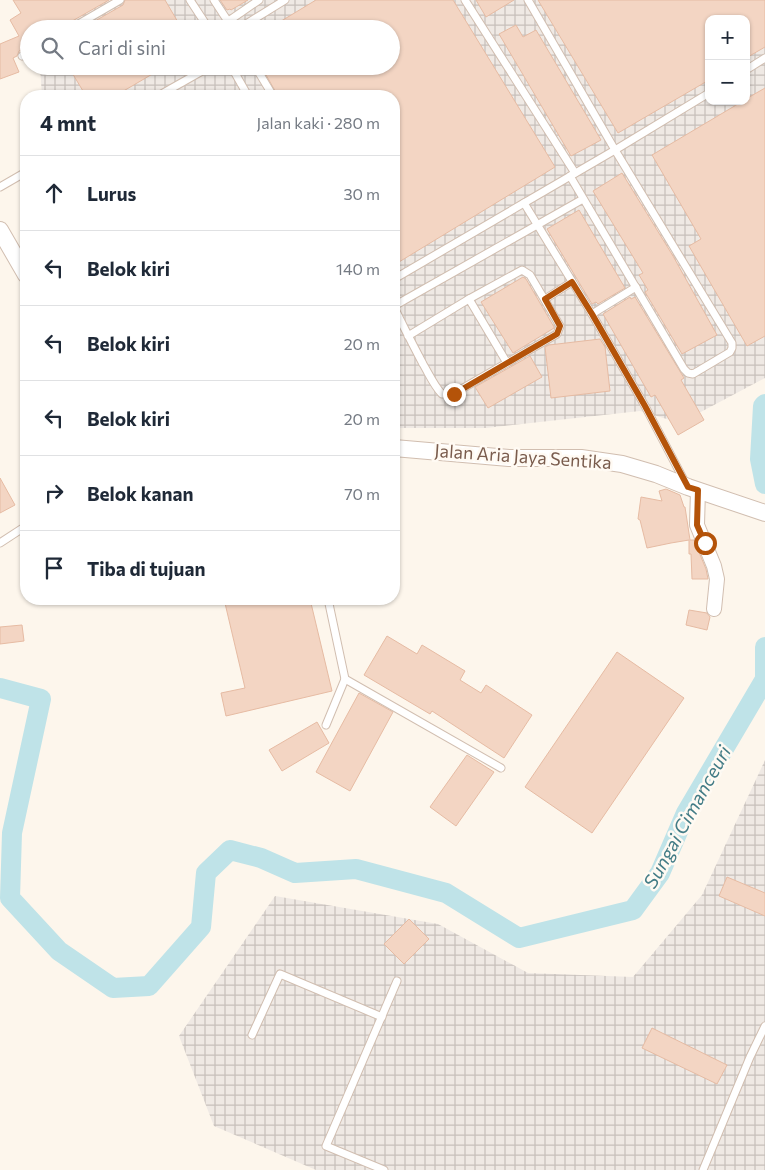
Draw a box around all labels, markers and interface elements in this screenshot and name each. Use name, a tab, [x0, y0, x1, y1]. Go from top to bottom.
map controls	[705, 15, 750, 105]
button: +	[705, 15, 750, 60]
search box	[20, 20, 400, 75]
icon: search	[38, 34, 66, 62]
text: Cari di sini	[78, 36, 166, 59]
button: −	[705, 60, 750, 105]
text: 4 mnt	[40, 110, 96, 135]
text: Jalan kaki · 280 m	[257, 113, 380, 132]
icon: ahead	[40, 179, 68, 207]
text: Lurus	[87, 182, 136, 205]
text: 30 m	[343, 184, 380, 203]
icon: left	[40, 254, 68, 282]
text: Belok kiri	[87, 257, 170, 280]
text: 140 m	[336, 259, 380, 278]
icon: left	[40, 329, 68, 357]
text: Belok kiri	[87, 332, 170, 355]
text: 20 m	[344, 334, 380, 353]
route end	[443, 383, 466, 406]
icon: left	[40, 404, 68, 432]
text: Belok kiri	[87, 407, 170, 430]
text: 20 m	[344, 409, 380, 428]
street label: Jalan Aria Jaya Sentika	[434, 439, 612, 473]
icon: right	[40, 479, 68, 507]
text: Belok kanan	[87, 482, 194, 505]
text: 70 m	[344, 484, 380, 503]
route start	[694, 532, 717, 555]
icon: arrive	[40, 554, 68, 582]
text: Tiba di tujuan	[87, 557, 205, 580]
water label: Sungai Cimanceuri	[638, 741, 736, 892]

